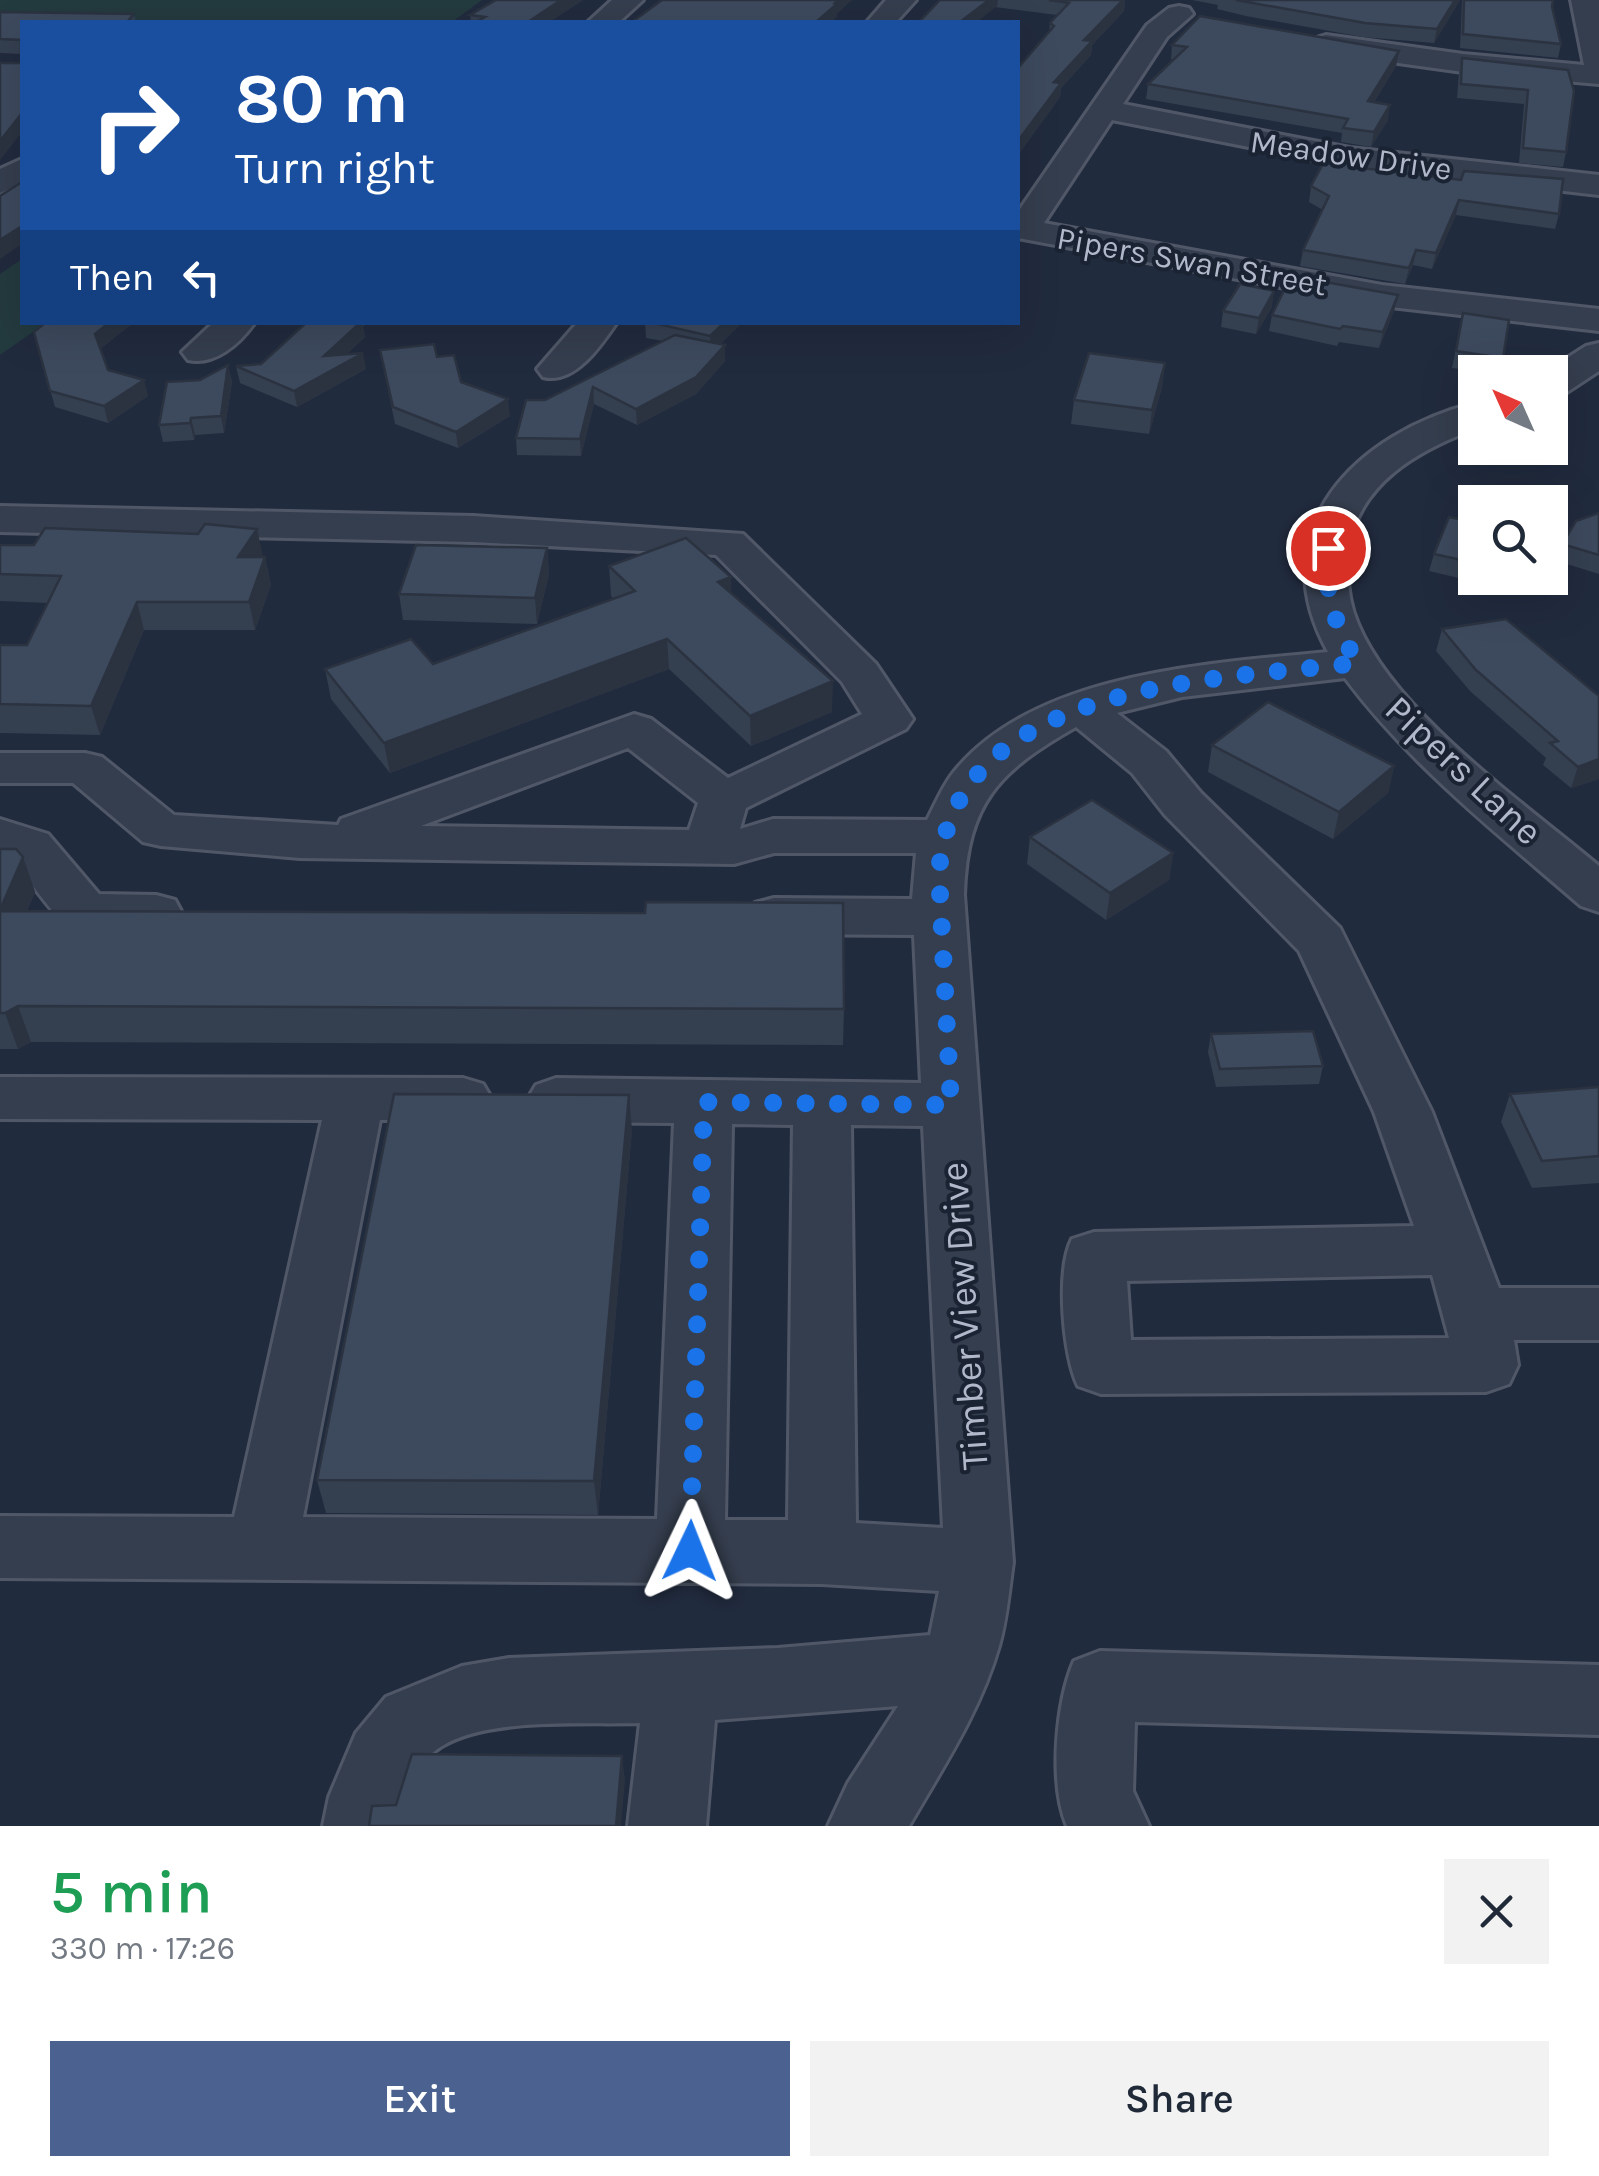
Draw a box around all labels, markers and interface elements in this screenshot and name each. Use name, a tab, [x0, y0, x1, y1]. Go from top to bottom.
text: 80 m	[235, 58, 409, 140]
icon: right	[70, 60, 200, 190]
street label: Meadow Drive	[1248, 123, 1454, 188]
text: Turn right	[235, 142, 435, 194]
street label: Pipers Swan Street	[1054, 220, 1330, 303]
icon: left	[174, 250, 229, 305]
text: Then	[70, 255, 154, 300]
north arrow	[1458, 355, 1568, 465]
map controls	[1458, 355, 1568, 595]
button: search	[1458, 485, 1568, 595]
pin	[1286, 506, 1371, 591]
icon: arrive	[1301, 521, 1356, 576]
street label: Pipers Lane	[1376, 686, 1551, 854]
street label: Timber View Drive	[931, 1161, 998, 1471]
position arrow	[638, 1499, 742, 1603]
text: 5 min	[50, 1857, 212, 1927]
button: close	[1444, 1859, 1549, 1964]
text: 330 m · 17:26	[50, 1930, 235, 1967]
button: Exit	[50, 2041, 790, 2156]
button: Share	[810, 2041, 1549, 2156]

